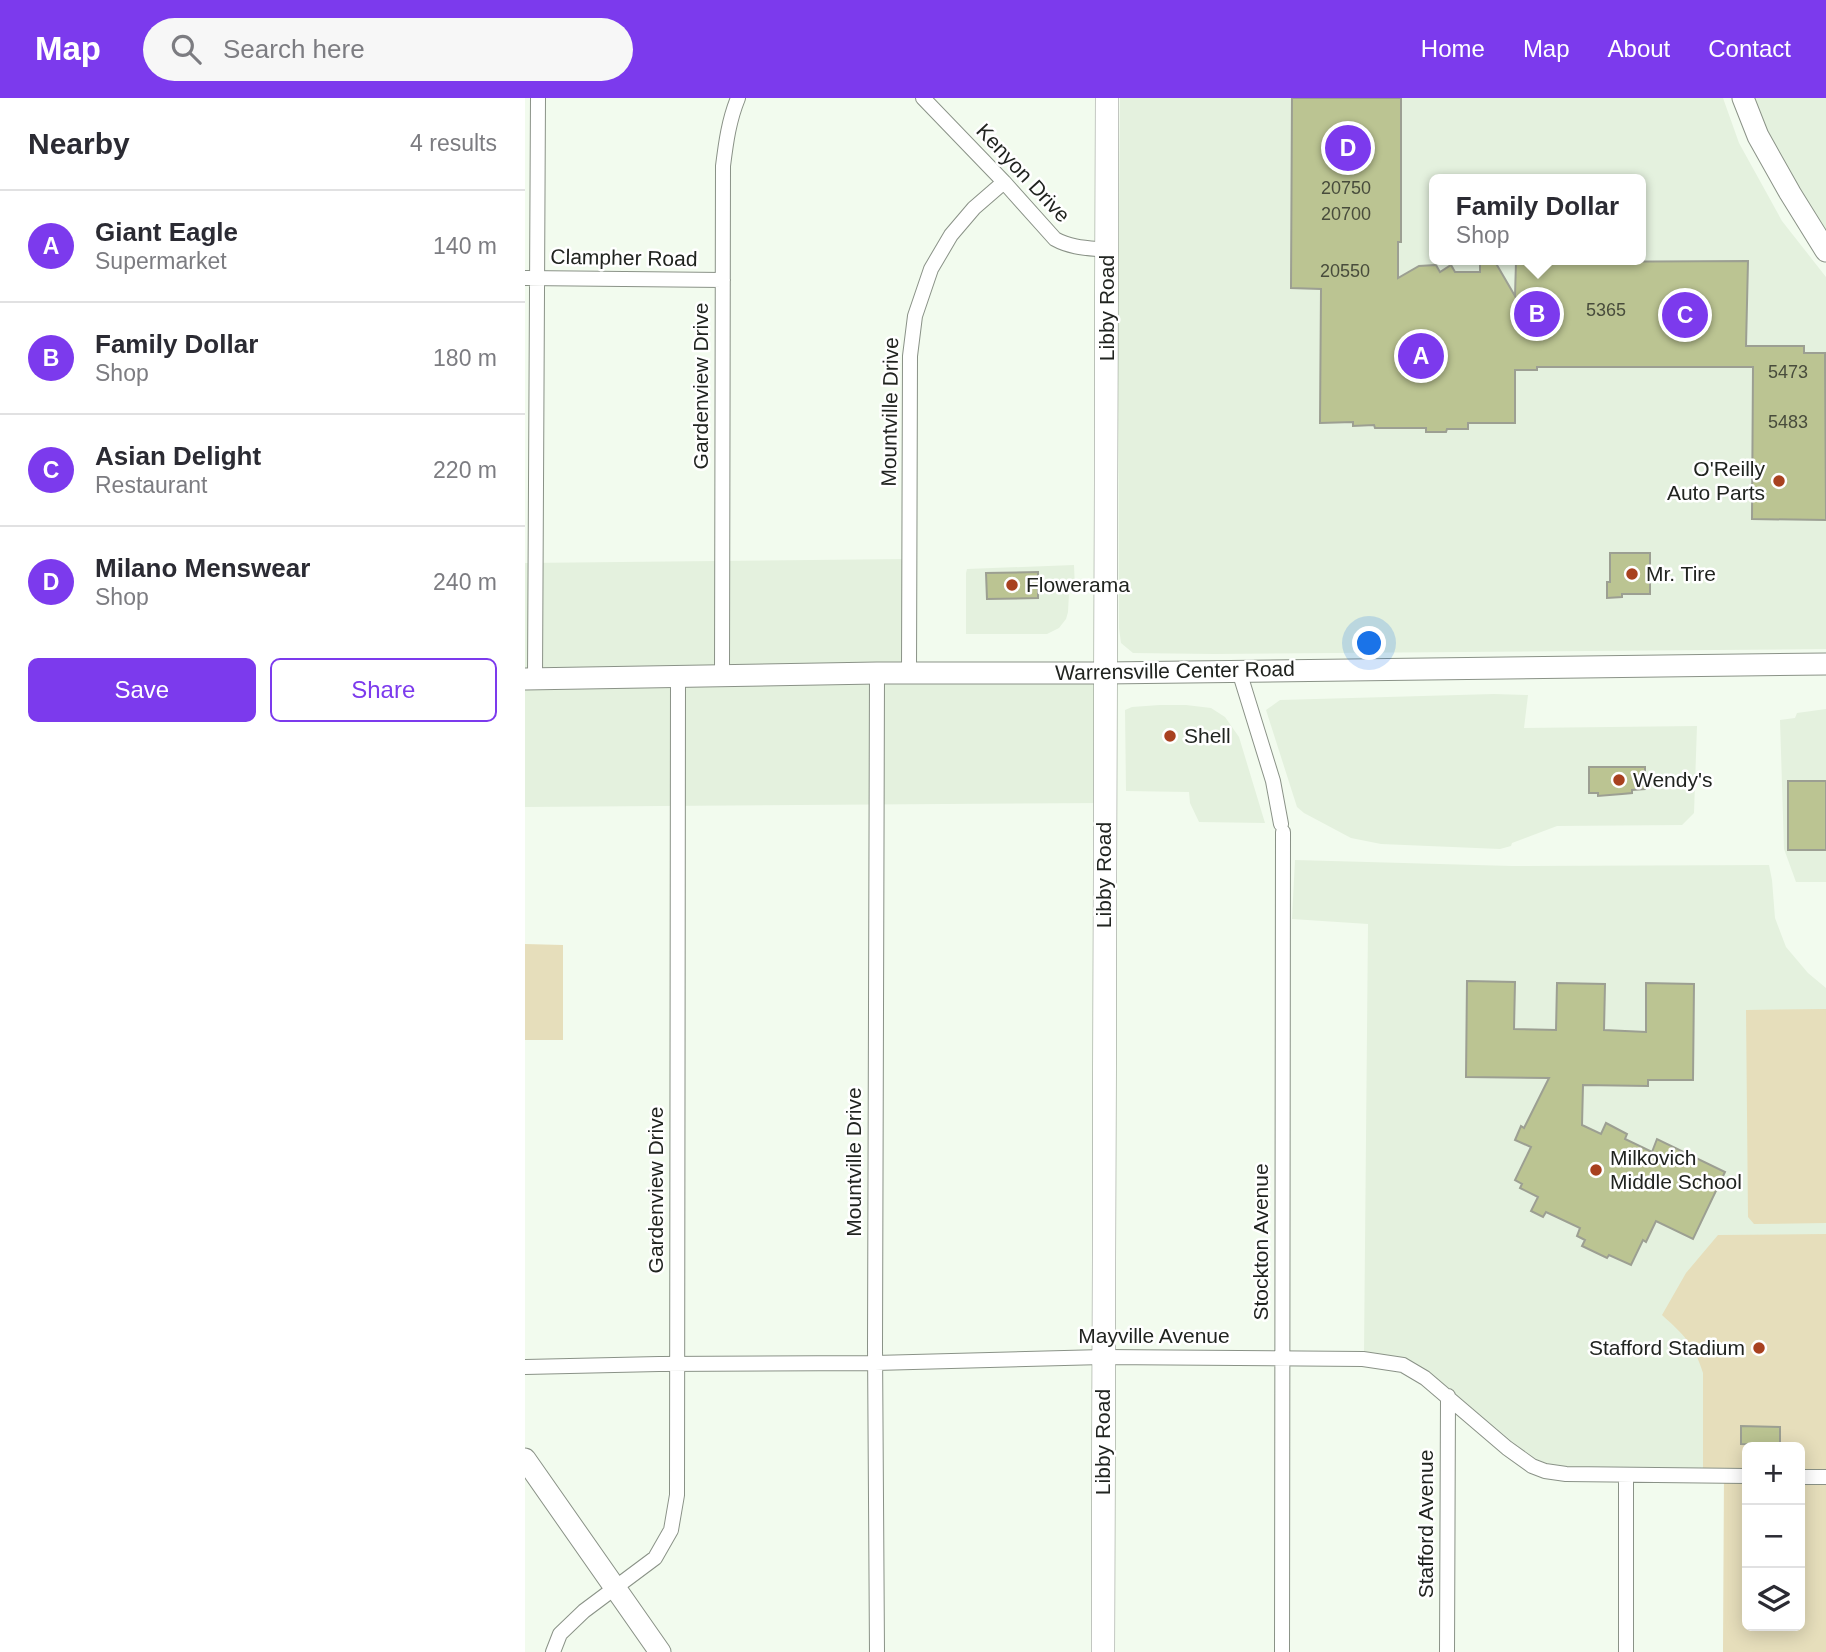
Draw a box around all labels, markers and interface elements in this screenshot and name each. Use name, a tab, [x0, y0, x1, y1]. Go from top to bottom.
search box	[143, 18, 633, 81]
text: Map	[35, 30, 101, 67]
icon: search	[167, 30, 205, 68]
text: Search here	[223, 34, 365, 64]
text: Home	[1421, 35, 1485, 62]
text: Map	[1523, 35, 1570, 62]
text: About	[1608, 35, 1670, 62]
text: Contact	[1708, 35, 1791, 62]
street label: Kenyon Drive	[972, 119, 1075, 227]
pin: D	[1325, 122, 1371, 174]
text: Nearby	[28, 127, 130, 160]
text: 4 results	[410, 130, 497, 156]
popup	[1429, 174, 1646, 265]
house number: 20750	[1321, 178, 1371, 198]
text: Family Dollar	[1456, 191, 1619, 221]
house number: 20700	[1321, 204, 1371, 224]
text: Giant Eagle	[95, 217, 238, 247]
text: Shop	[1456, 222, 1510, 248]
text: A	[43, 233, 59, 259]
text: 140 m	[433, 233, 497, 259]
street label: Clampher Road	[550, 245, 698, 270]
text: Supermarket	[95, 248, 227, 274]
street label: Libby Road	[1095, 255, 1118, 361]
house number: 20550	[1320, 261, 1370, 281]
pin: B	[1514, 288, 1560, 340]
pin: C	[1662, 289, 1708, 341]
house number: 5365	[1586, 300, 1626, 320]
street label: Gardenview Drive	[689, 303, 712, 469]
text: Family Dollar	[95, 329, 258, 359]
pin: A	[1398, 330, 1444, 382]
street label: Mountville Drive	[877, 337, 902, 487]
text: B	[43, 345, 59, 371]
text: 180 m	[433, 345, 497, 371]
text: Shop	[95, 360, 149, 386]
house number: 5473	[1768, 362, 1808, 382]
house number: 5483	[1768, 412, 1808, 432]
text: Asian Delight	[95, 441, 261, 471]
text: C	[43, 457, 59, 483]
text: 220 m	[433, 457, 497, 483]
place label: O'Reilly Auto Parts	[1667, 457, 1765, 504]
text: Restaurant	[95, 472, 208, 498]
marker: O'Reilly Auto Parts	[1771, 473, 1787, 489]
text: Milano Menswear	[95, 553, 310, 583]
place label: Mr. Tire	[1646, 562, 1716, 585]
marker: Mr. Tire	[1624, 566, 1640, 582]
text: D	[43, 569, 59, 595]
text: 240 m	[433, 569, 497, 595]
place label: Flowerama	[1026, 573, 1130, 596]
marker: Flowerama	[1004, 577, 1020, 593]
text: Shop	[95, 584, 149, 610]
your location	[1352, 626, 1386, 660]
street label: Warrensville Center Road	[1055, 657, 1295, 684]
button: Save	[28, 658, 256, 722]
button: Share	[270, 658, 497, 722]
place label: Shell	[1184, 724, 1231, 747]
marker: Shell	[1162, 728, 1178, 744]
place label: Wendy's	[1633, 768, 1713, 791]
marker: Wendy's	[1611, 772, 1627, 788]
street label: Libby Road	[1092, 822, 1115, 928]
street label: Mountville Drive	[842, 1087, 865, 1237]
street label: Gardenview Drive	[644, 1107, 667, 1273]
place label: Milkovich Middle School	[1610, 1146, 1742, 1193]
marker: Milkovich Middle School	[1588, 1162, 1604, 1178]
street label: Stockton Avenue	[1249, 1163, 1272, 1321]
street label: Mayville Avenue	[1078, 1324, 1230, 1347]
place label: Stafford Stadium	[1589, 1336, 1745, 1359]
marker: Stafford Stadium	[1751, 1340, 1767, 1356]
street label: Libby Road	[1091, 1389, 1114, 1495]
map controls	[1742, 1442, 1805, 1631]
button: +	[1742, 1442, 1805, 1505]
street label: Stafford Avenue	[1414, 1450, 1437, 1598]
button: −	[1742, 1505, 1805, 1568]
button: layers	[1742, 1568, 1805, 1631]

